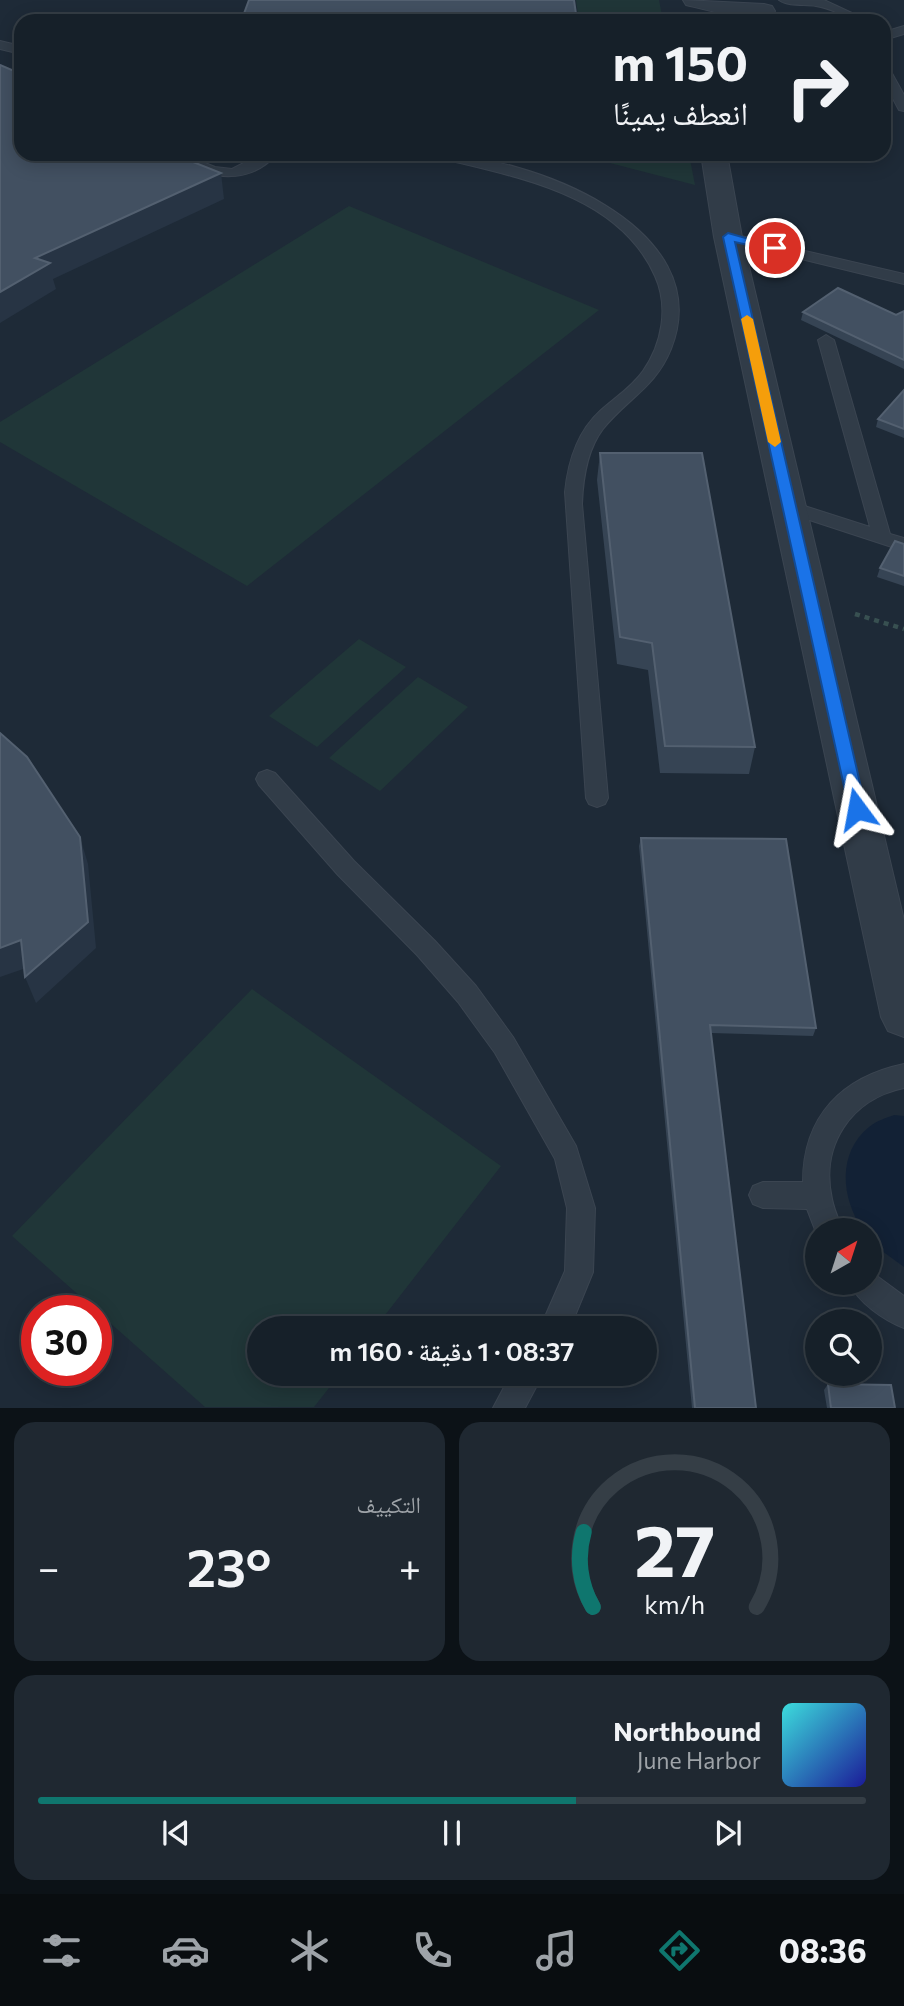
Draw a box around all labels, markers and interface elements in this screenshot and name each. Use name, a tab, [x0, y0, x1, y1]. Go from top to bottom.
text: 150 m	[613, 31, 748, 91]
icon: right	[772, 42, 863, 133]
text: انعطف يمينًا	[613, 92, 748, 132]
pin	[745, 218, 805, 278]
icon: arrive	[756, 229, 794, 267]
position arrow	[820, 772, 894, 846]
north arrow	[805, 1218, 882, 1295]
map controls	[805, 1218, 882, 1386]
speed limit sign: 30	[21, 1295, 112, 1386]
button: search	[805, 1309, 882, 1386]
text: 08:37 · 1 دقيقة · 160 m	[330, 1335, 574, 1366]
text: التكييف	[356, 1490, 421, 1518]
text: 27	[634, 1504, 715, 1593]
text: 23°	[187, 1534, 272, 1598]
text: −	[38, 1543, 60, 1590]
text: +	[399, 1543, 421, 1590]
text: km/h	[644, 1589, 705, 1619]
text: Northbound	[613, 1715, 761, 1746]
text: June Harbor	[637, 1746, 761, 1774]
icon: previous	[157, 1814, 195, 1852]
icon: pause	[433, 1814, 471, 1852]
icon: next	[709, 1814, 747, 1852]
icon: filters	[37, 1926, 86, 1975]
icon: car	[161, 1926, 210, 1975]
icon: climate	[285, 1926, 334, 1975]
icon: phone	[408, 1926, 457, 1975]
icon: music	[532, 1926, 581, 1975]
icon: directions	[655, 1926, 704, 1975]
text: 08:36	[779, 1930, 867, 1970]

